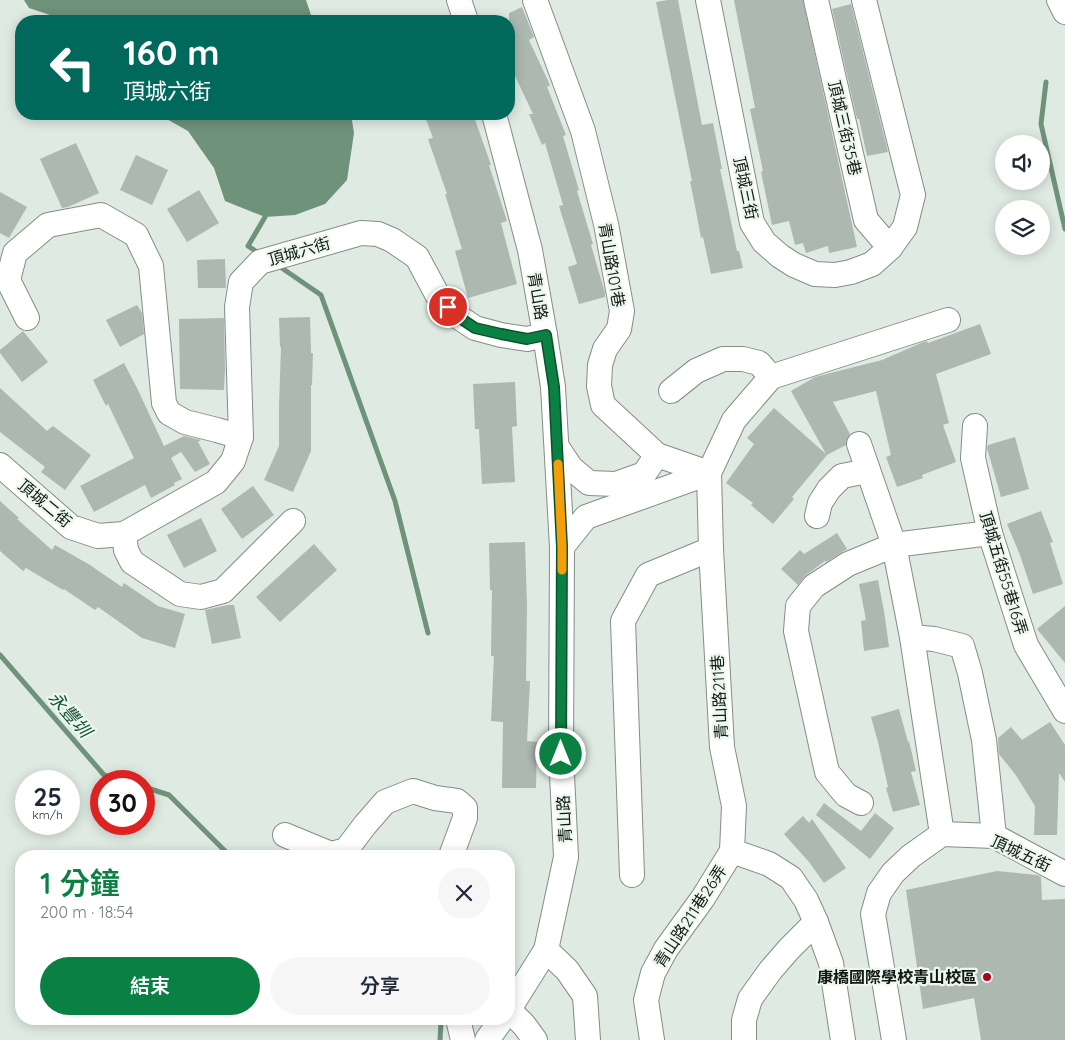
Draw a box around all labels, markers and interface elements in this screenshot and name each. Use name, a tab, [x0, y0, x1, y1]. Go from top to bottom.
text: 160 m	[123, 30, 220, 74]
icon: left	[40, 35, 105, 100]
text: 頂城六街	[123, 77, 211, 105]
street label: 頂城三街35巷	[824, 78, 866, 178]
map controls	[995, 135, 1050, 255]
button: sound	[995, 135, 1050, 190]
street label: 頂城三街	[730, 155, 762, 221]
button: layers	[995, 200, 1050, 255]
street label: 青山路101巷	[595, 221, 629, 309]
street label: 頂城六街	[265, 233, 333, 269]
street label: 青山路	[524, 271, 552, 321]
pin	[427, 286, 469, 328]
icon: arrive	[434, 293, 462, 321]
street label: 頂城二街	[14, 475, 76, 531]
street label: 頂城五街55巷16弄	[976, 509, 1032, 637]
street label: 青山路211巷	[707, 654, 731, 740]
water label: 永豐圳	[44, 686, 98, 744]
position arrow	[534, 727, 586, 779]
speed limit sign: 30	[90, 770, 155, 835]
text: 25	[33, 781, 62, 812]
street label: 青山路	[553, 795, 575, 843]
text: km/h	[32, 807, 63, 822]
street label: 頂城五街	[988, 830, 1054, 876]
street label: 青山路211巷26弄	[649, 861, 731, 971]
text: 1 分鐘	[40, 864, 120, 902]
button: close	[438, 867, 490, 919]
text: 200 m · 18:54	[40, 902, 133, 922]
button: 結束	[40, 957, 260, 1015]
button: 分享	[270, 957, 490, 1015]
place label: 康橋國際學校青山校區	[817, 967, 977, 987]
marker: 康橋國際學校青山校區	[981, 971, 993, 983]

